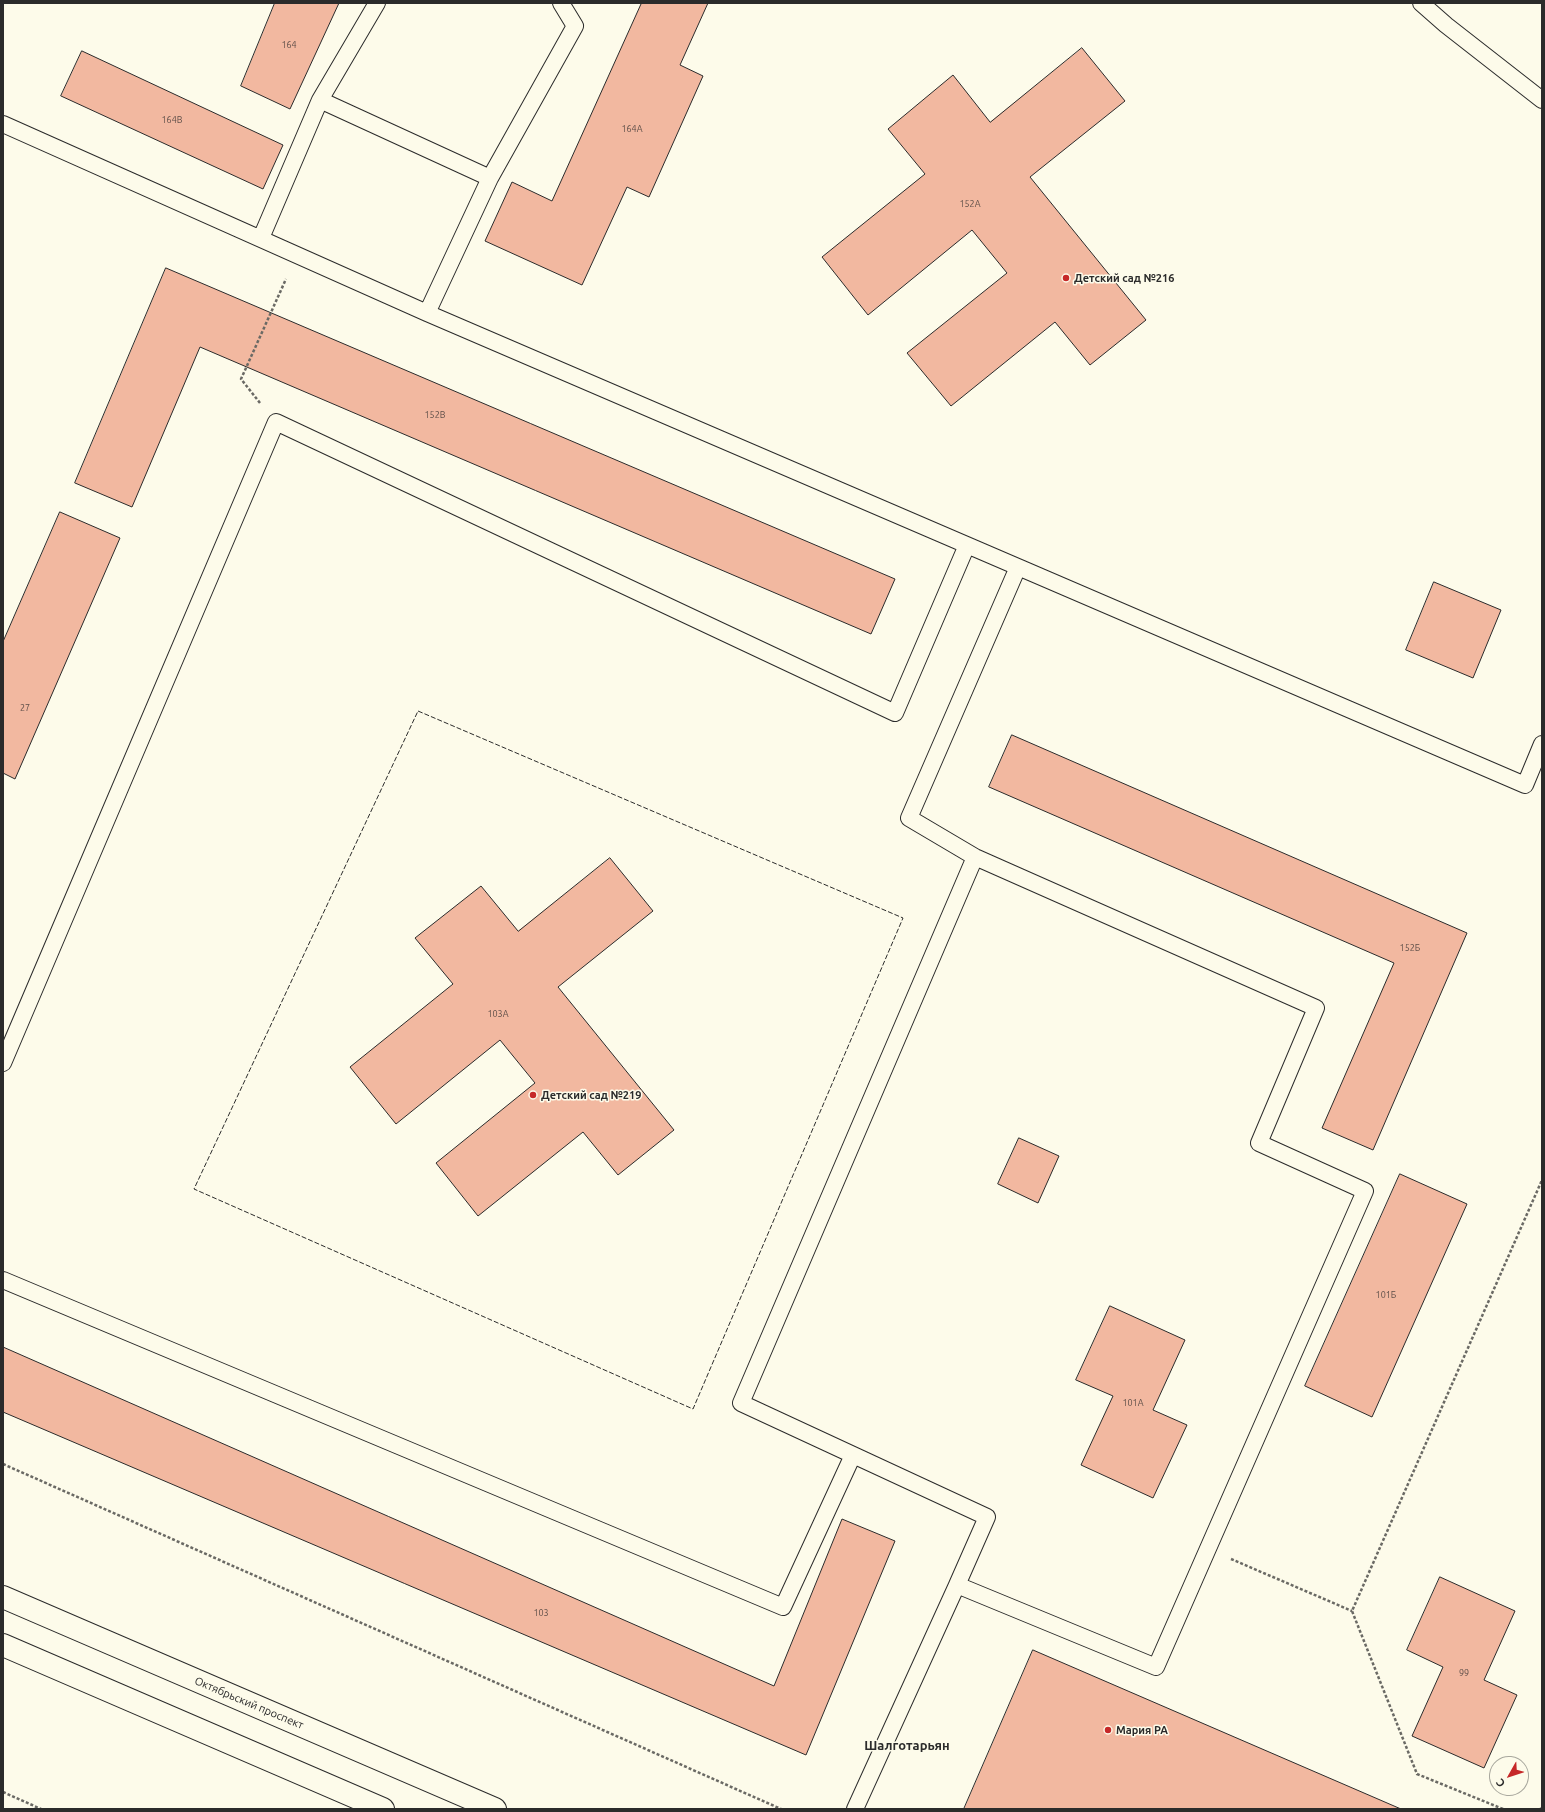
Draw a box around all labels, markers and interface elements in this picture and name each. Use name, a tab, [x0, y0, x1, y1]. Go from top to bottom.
house number: 164	[281, 40, 297, 50]
house number: 164В	[162, 115, 182, 125]
house number: 164А	[621, 124, 643, 134]
house number: 152А	[959, 199, 981, 209]
place label: Детский сад №216	[1074, 271, 1174, 285]
marker: Детский сад №216	[1061, 273, 1071, 283]
house number: 152В	[425, 410, 445, 420]
house number: 27	[20, 703, 30, 713]
house number: 152Б	[1400, 943, 1420, 953]
house number: 103А	[487, 1009, 509, 1019]
place label: Детский сад №219	[541, 1088, 641, 1102]
marker: Детский сад №219	[528, 1090, 538, 1100]
house number: 101Б	[1376, 1290, 1396, 1300]
house number: 101А	[1122, 1398, 1144, 1408]
house number: 103	[533, 1608, 549, 1618]
house number: 99	[1459, 1668, 1469, 1678]
street label: Октябрьский проспект	[192, 1674, 306, 1732]
place label: Мария РА	[1116, 1723, 1168, 1737]
marker: Мария РА	[1103, 1725, 1113, 1735]
district label: Шалготарьян	[864, 1738, 950, 1754]
north arrow	[1489, 1756, 1529, 1796]
text: С	[1494, 1776, 1507, 1789]

